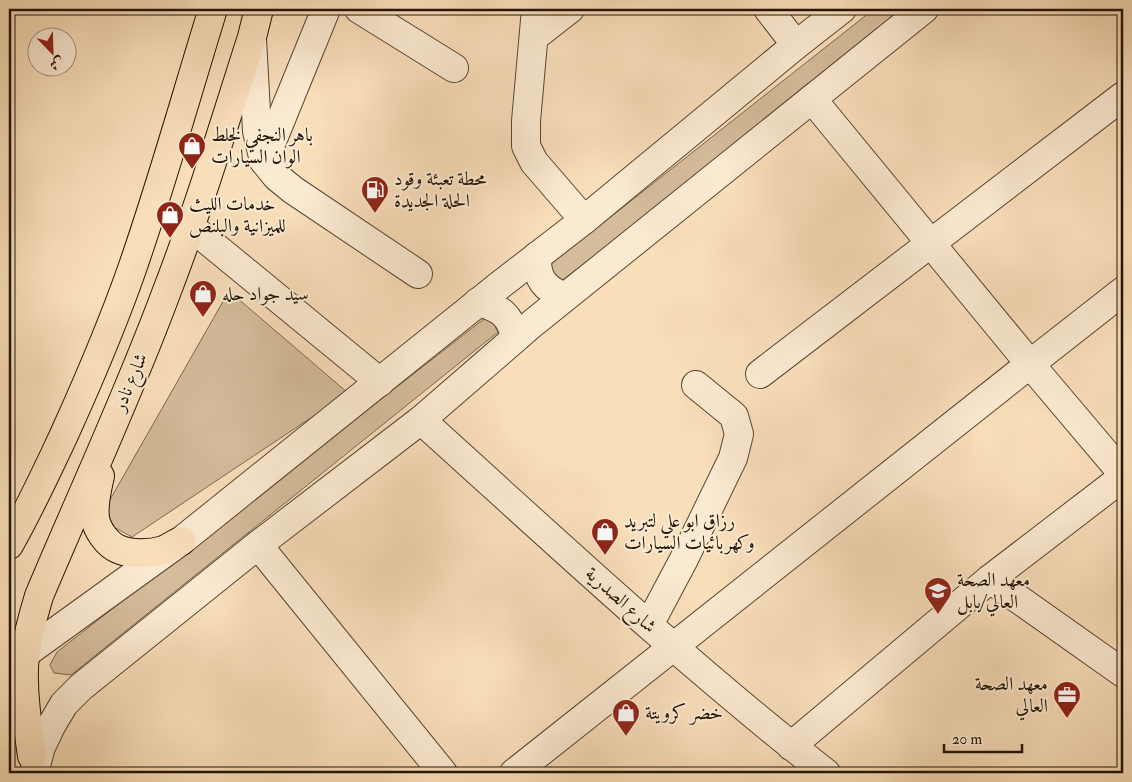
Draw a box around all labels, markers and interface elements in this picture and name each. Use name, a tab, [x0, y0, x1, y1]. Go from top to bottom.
north arrow	[28, 28, 78, 78]
text: ش	[47, 53, 67, 74]
place label: باهر النجفي لخلط الوان السيارات	[211, 123, 313, 169]
shop icon: باهر النجفي لخلط الوان السيارات	[177, 131, 207, 170]
place label: محطة تعبئة وقود الحلة الجديدة	[394, 167, 487, 213]
fuel station icon: محطة تعبئة وقود الحلة الجديدة	[360, 175, 390, 214]
place label: خدمات الليث للميزانية والبلنص	[189, 192, 286, 239]
shop icon: خدمات الليث للميزانية والبلنص	[155, 200, 185, 239]
shop icon: سيد جواد حله	[188, 279, 218, 318]
place label: سيد جواد حله	[222, 282, 309, 306]
street label: شارع نادر	[106, 349, 156, 418]
place label: رزاق ابو علي لتبريد وكهربائيات السيارات	[624, 509, 755, 555]
shop icon: رزاق ابو علي لتبريد وكهربائيات السيارات	[590, 517, 620, 556]
street label: شارع الصدرية	[578, 562, 662, 641]
place label: معهد الصحة العالي/بابل	[957, 568, 1030, 617]
school or university icon: معهد الصحة العالي/بابل	[923, 576, 953, 615]
place label: معهد الصحة العالي	[975, 672, 1048, 721]
office icon: معهد الصحة العالي	[1052, 680, 1082, 719]
shop icon: خضر كرويتة	[611, 698, 641, 737]
place label: خضر كرويتة	[645, 701, 723, 725]
scale bar	[944, 722, 1022, 754]
text: 20 m	[952, 730, 982, 749]

